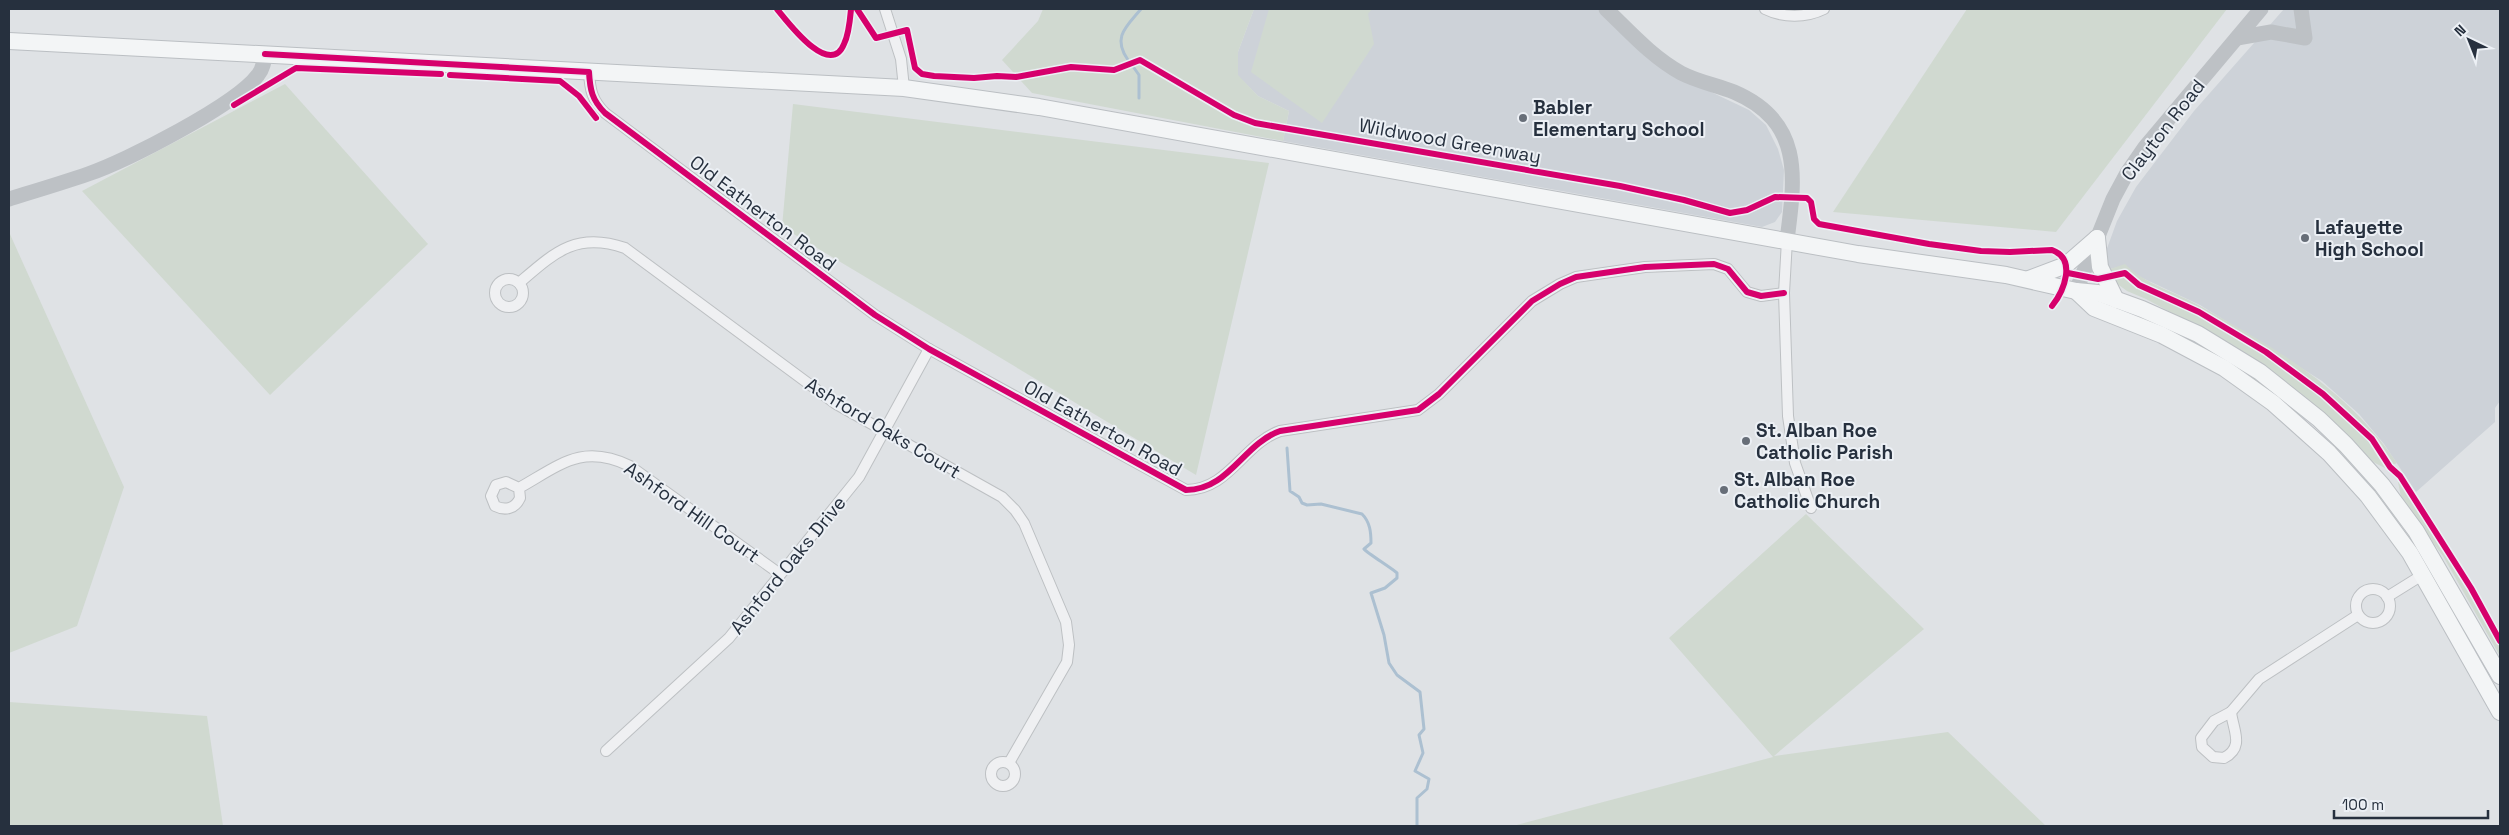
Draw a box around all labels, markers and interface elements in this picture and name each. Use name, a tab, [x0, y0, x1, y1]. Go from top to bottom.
north arrow	[2444, 15, 2494, 65]
text: N	[2451, 21, 2470, 40]
street label: Clayton Road	[2115, 74, 2211, 186]
place label: Babler Elementary School	[1533, 95, 1705, 142]
marker: Babler Elementary School	[1517, 112, 1529, 124]
street label: Wildwood Greenway	[1357, 113, 1543, 169]
street label: Old Eatherton Road	[685, 150, 841, 276]
place label: Lafayette High School	[2315, 215, 2424, 262]
marker: Lafayette High School	[2299, 232, 2311, 244]
street label: Ashford Oaks Court	[801, 372, 965, 484]
street label: Old Eatherton Road	[1019, 374, 1187, 482]
place label: St. Alban Roe Catholic Parish	[1756, 418, 1893, 465]
marker: St. Alban Roe Catholic Parish	[1740, 435, 1752, 447]
street label: Ashford Hill Court	[619, 456, 765, 568]
place label: St. Alban Roe Catholic Church	[1734, 467, 1880, 514]
marker: St. Alban Roe Catholic Church	[1718, 484, 1730, 496]
street label: Ashford Oaks Drive	[724, 491, 852, 639]
scale bar	[2334, 788, 2488, 820]
text: 100 m	[2342, 795, 2384, 814]

